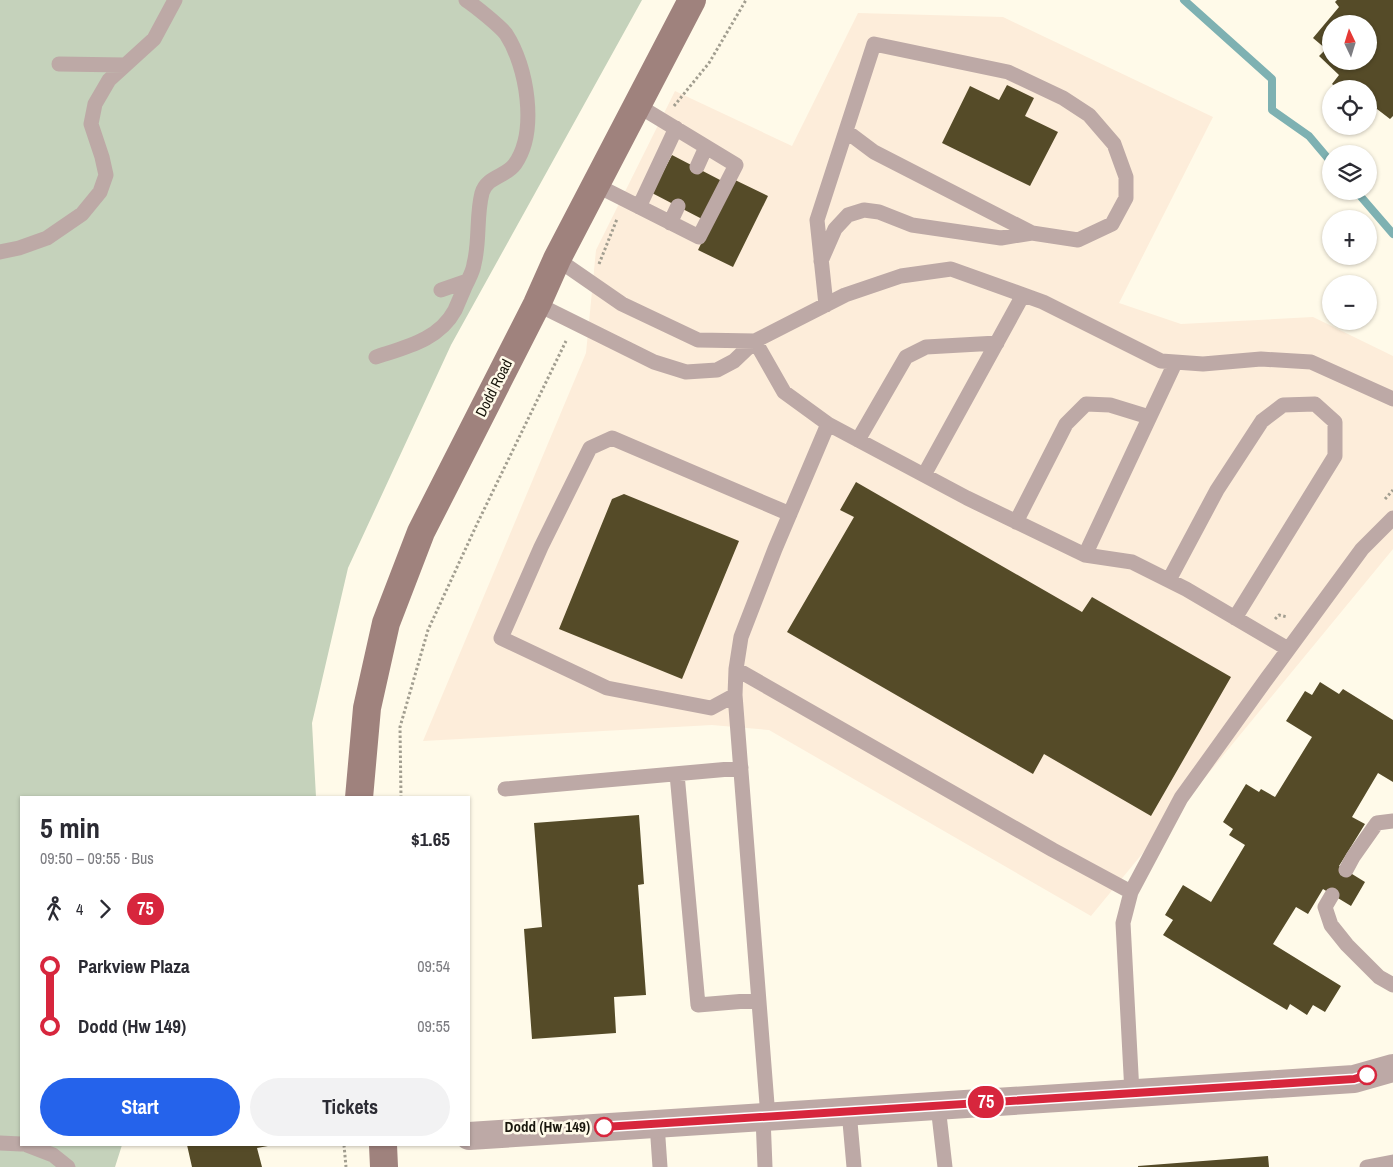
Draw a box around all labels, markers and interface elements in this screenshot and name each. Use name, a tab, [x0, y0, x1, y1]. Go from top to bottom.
north arrow	[1322, 15, 1378, 70]
map controls	[1322, 15, 1377, 330]
button: locate	[1322, 80, 1377, 135]
button: layers	[1322, 145, 1377, 200]
button: +	[1322, 210, 1377, 265]
button: −	[1322, 275, 1377, 330]
street label: Dodd Road	[470, 355, 517, 420]
text: 5 min	[40, 809, 100, 847]
text: $1.65	[411, 826, 450, 852]
text: 09:50 – 09:55 · Bus	[40, 847, 154, 869]
icon: walk	[40, 895, 68, 923]
icon: forward	[91, 895, 119, 923]
text: 75	[137, 896, 154, 921]
text: 4	[76, 898, 83, 920]
text: Parkview Plaza	[78, 953, 190, 979]
text: 09:54	[417, 955, 450, 977]
text: Dodd (Hw 149)	[78, 1013, 186, 1039]
text: 09:55	[417, 1015, 450, 1037]
unlabelled marker	[1357, 1065, 1377, 1085]
button: Start	[40, 1078, 240, 1136]
button: Tickets	[250, 1078, 450, 1136]
line badge: 75	[964, 1086, 1008, 1118]
text: 75	[978, 1089, 994, 1114]
place label: Dodd (Hw 149)	[505, 1116, 590, 1137]
marker: Dodd (Hw 149)	[594, 1117, 614, 1137]

